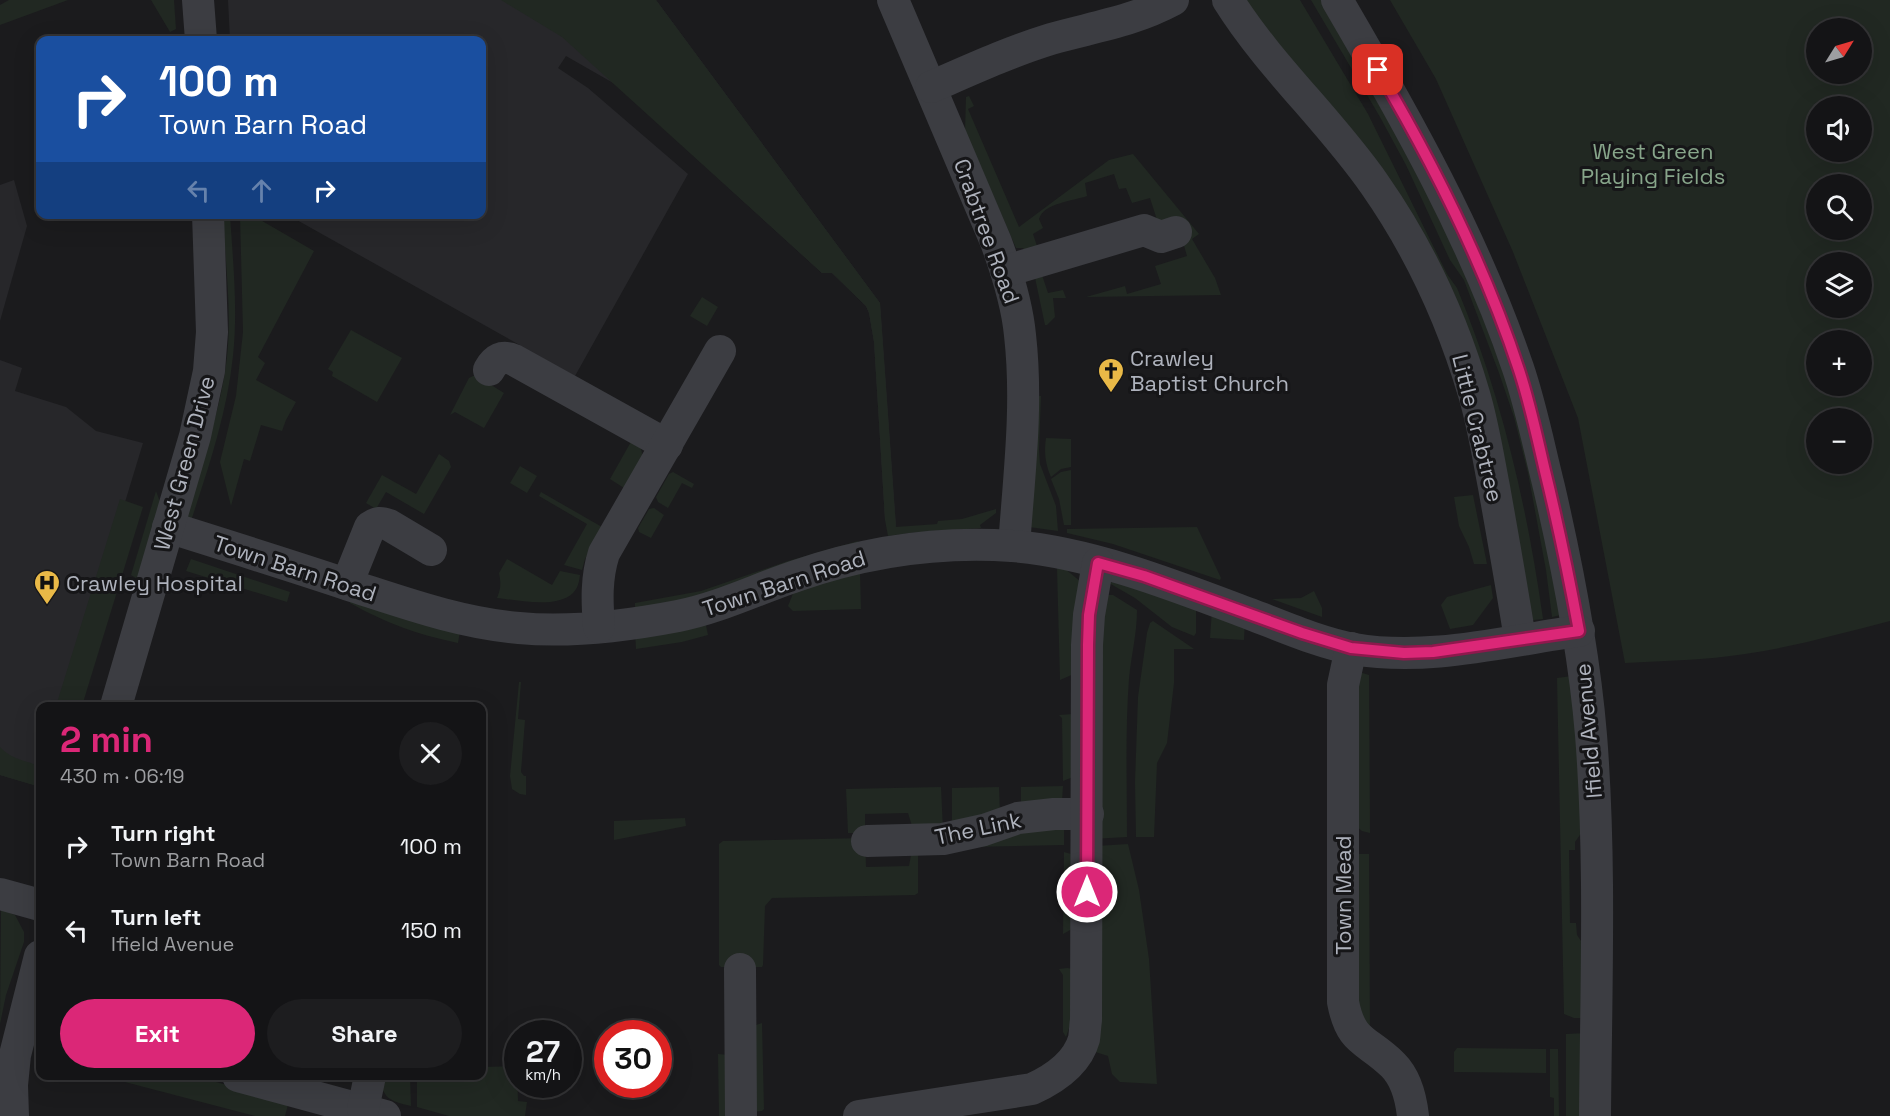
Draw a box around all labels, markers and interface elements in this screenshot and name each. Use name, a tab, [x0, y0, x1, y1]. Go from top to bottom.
north arrow	[1806, 18, 1872, 84]
map controls	[1806, 18, 1872, 474]
pin	[1352, 44, 1403, 95]
icon: arrive	[1361, 53, 1394, 86]
text: 100 m	[159, 55, 279, 108]
icon: right	[60, 60, 138, 138]
button: sound	[1806, 96, 1872, 162]
text: Town Barn Road	[159, 107, 367, 142]
park label: West Green Playing Fields	[1581, 137, 1725, 190]
street label: Crabtree Road	[948, 155, 1026, 307]
icon: left	[182, 174, 215, 207]
icon: ahead	[245, 174, 278, 207]
icon: right	[308, 174, 341, 207]
button: search	[1806, 174, 1872, 240]
button: layers	[1806, 252, 1872, 318]
button: +	[1806, 330, 1872, 396]
place label: Crawley Baptist Church	[1130, 344, 1289, 397]
street label: Little Crabtree	[1446, 351, 1510, 505]
church icon: Crawley Baptist Church	[1096, 356, 1126, 394]
street label: West Green Drive	[147, 373, 221, 553]
button: −	[1806, 408, 1872, 474]
street label: Town Barn Road	[210, 528, 380, 608]
street label: Town Barn Road	[699, 543, 869, 623]
hospital icon: Crawley Hospital	[32, 568, 62, 606]
place label: Crawley Hospital	[66, 569, 243, 597]
street label: Ifield Avenue	[1568, 662, 1608, 800]
text: 2 min	[60, 717, 153, 763]
button: close	[399, 722, 462, 785]
text: 430 m · 06:19	[60, 763, 184, 789]
street label: The Link	[932, 805, 1024, 851]
text: Turn right	[111, 819, 216, 847]
icon: right	[60, 830, 93, 863]
text: 100 m	[400, 832, 462, 860]
street label: Town Mead	[1329, 835, 1357, 955]
text: Town Barn Road	[111, 847, 265, 873]
position arrow	[1055, 860, 1119, 924]
text: Turn left	[111, 903, 201, 931]
icon: left	[60, 914, 93, 947]
text: 150 m	[401, 916, 462, 944]
text: Ifield Avenue	[111, 931, 234, 957]
button: Exit	[60, 999, 255, 1068]
button: Share	[267, 999, 462, 1068]
speed limit sign: 30	[594, 1020, 672, 1098]
text: 27	[526, 1032, 560, 1071]
text: km/h	[525, 1065, 561, 1084]

